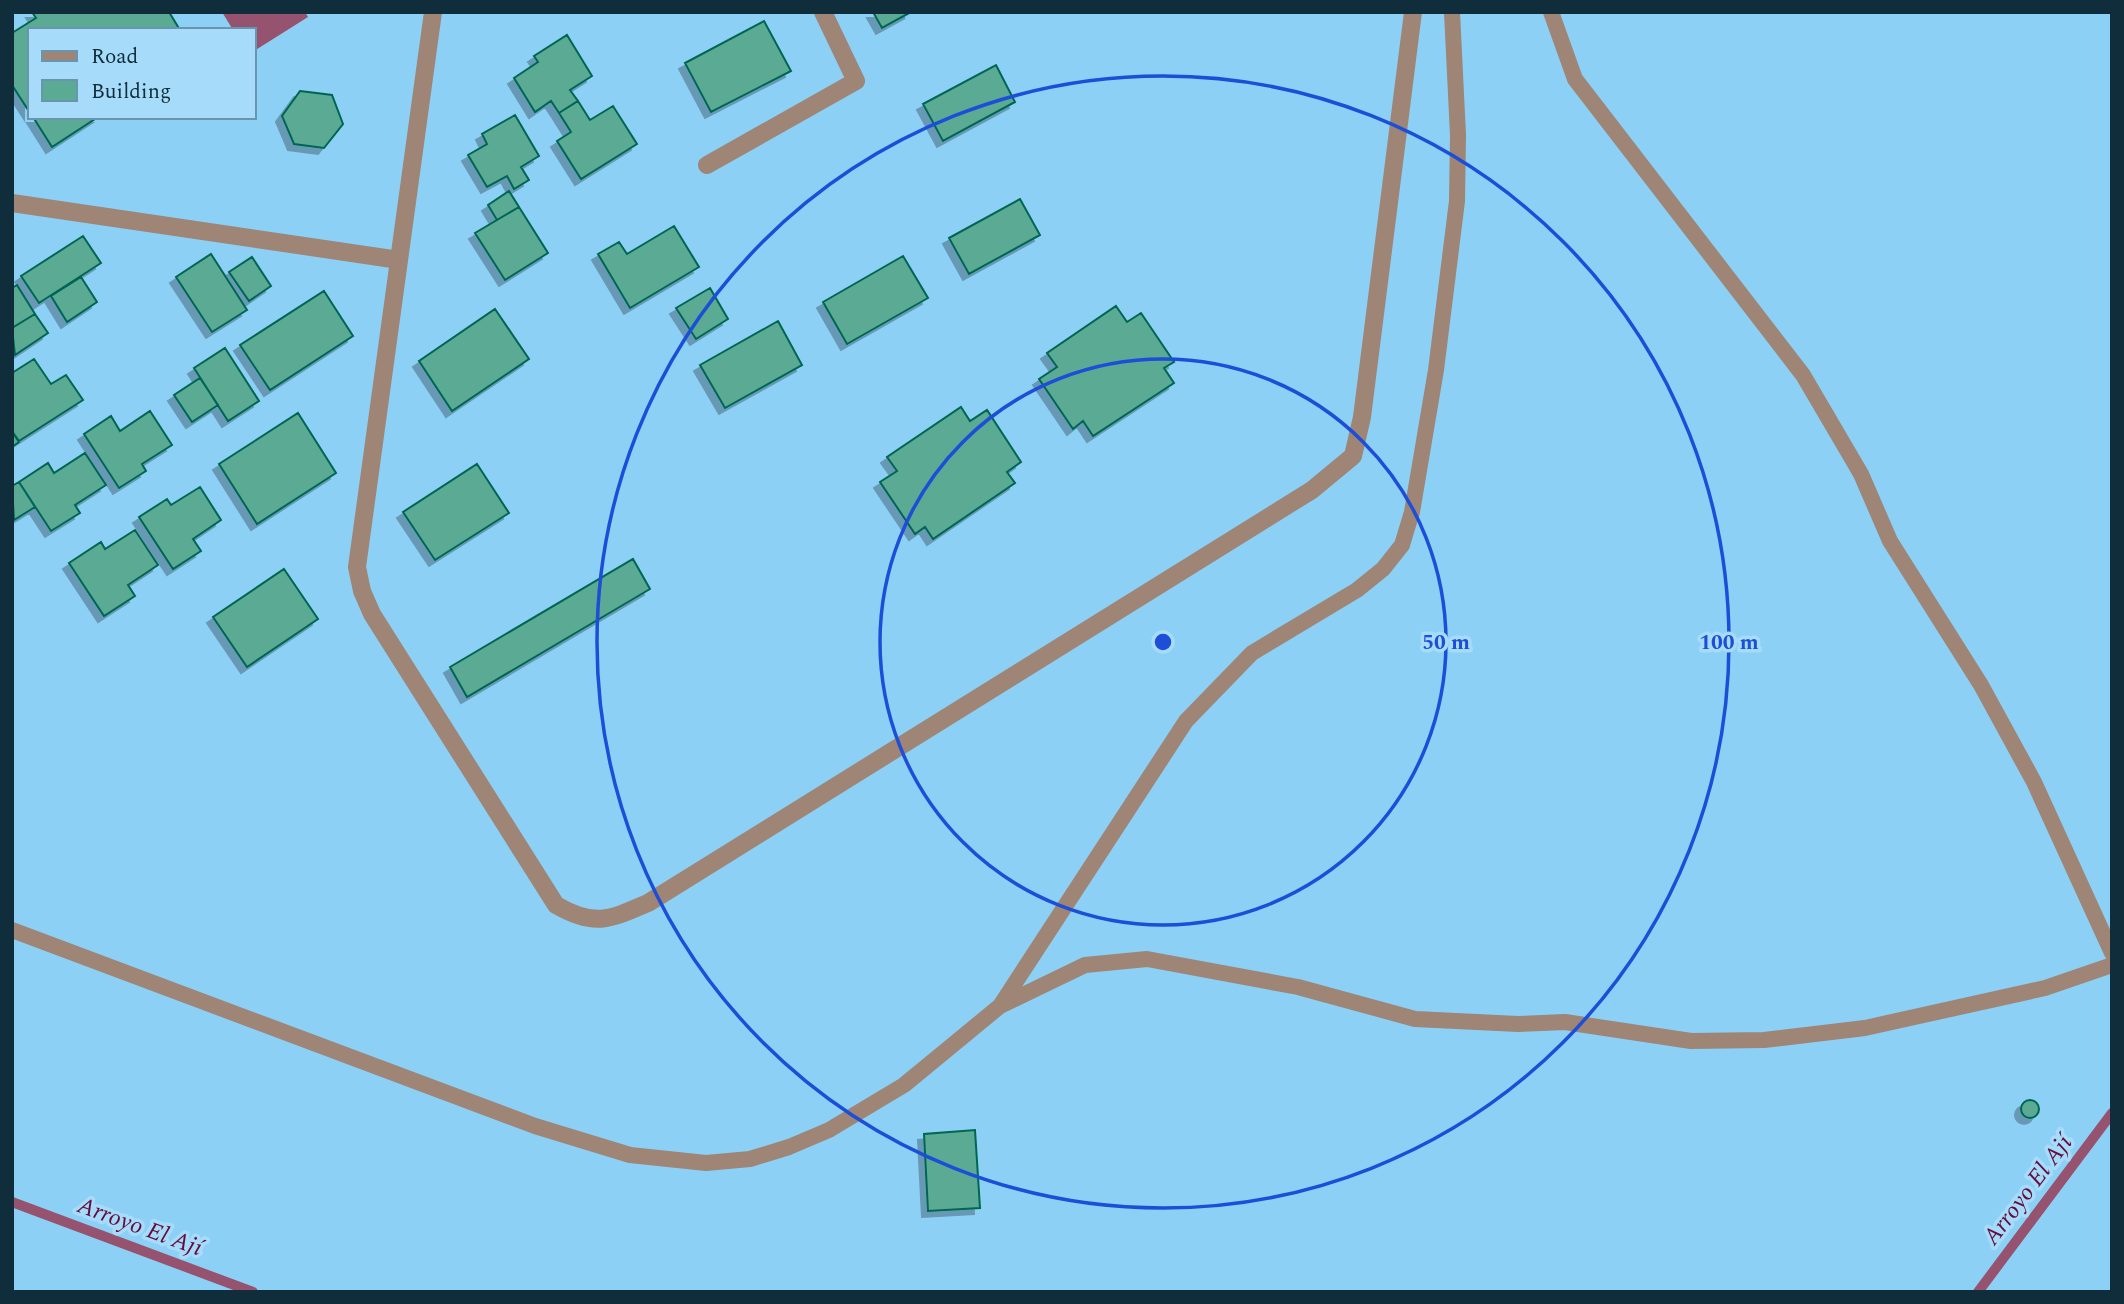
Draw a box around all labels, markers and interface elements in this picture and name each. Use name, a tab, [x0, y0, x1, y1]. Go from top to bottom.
legend	[28, 28, 256, 119]
text: Road	[91, 41, 138, 73]
text: Building	[91, 76, 171, 108]
text: 50 m	[1422, 627, 1470, 659]
text: 100 m	[1699, 627, 1759, 659]
centre of rings	[1151, 630, 1175, 654]
water label: Arroyo El Ají	[1974, 1125, 2083, 1254]
water label: Arroyo El Ají	[72, 1187, 209, 1267]

